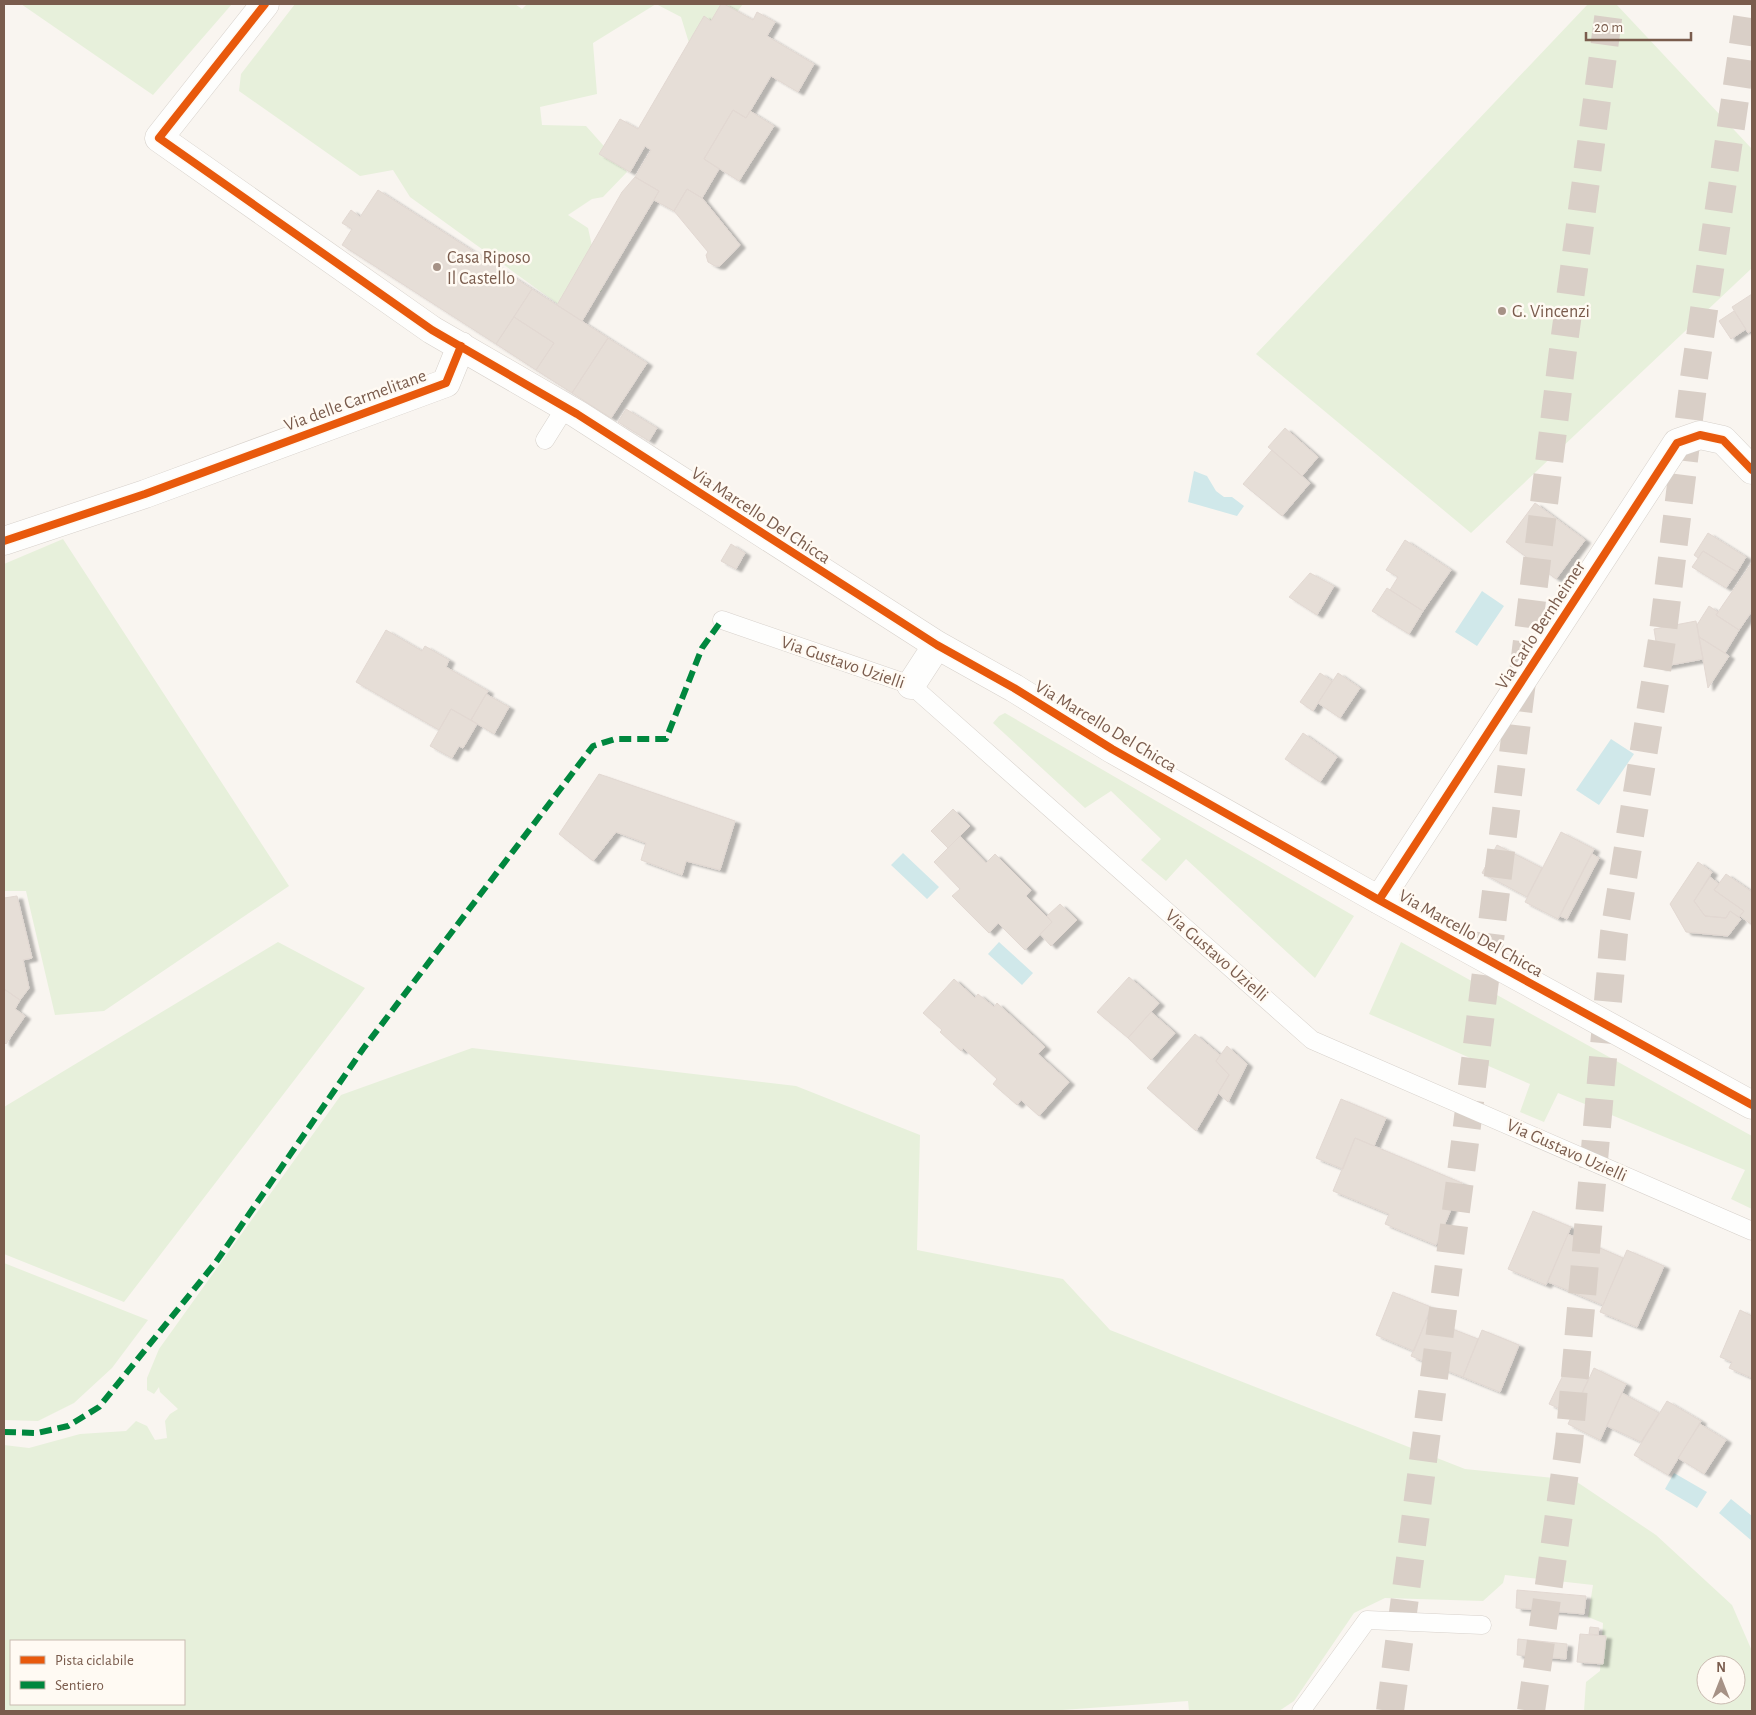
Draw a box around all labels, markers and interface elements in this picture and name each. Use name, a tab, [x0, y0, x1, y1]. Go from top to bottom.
scale bar	[1586, 10, 1691, 42]
text: 20 m	[1594, 20, 1623, 35]
place label: Casa Riposo Il Castello	[447, 249, 531, 288]
marker: Casa Riposo Il Castello	[431, 261, 443, 273]
place label: G. Vincenzi	[1512, 303, 1590, 321]
marker: G. Vincenzi	[1496, 305, 1508, 317]
street label: Via delle Carmelitane	[282, 367, 429, 435]
street label: Via Marcello Del Chicca	[688, 464, 833, 568]
street label: Via Carlo Bernheimer	[1493, 558, 1589, 693]
street label: Via Gustavo Uzielli	[778, 633, 907, 693]
street label: Via Marcello Del Chicca	[1031, 677, 1180, 776]
street label: Via Marcello Del Chicca	[1395, 887, 1546, 981]
street label: Via Gustavo Uzielli	[1162, 906, 1271, 1005]
street label: Via Gustavo Uzielli	[1504, 1116, 1629, 1186]
legend	[10, 1640, 185, 1705]
text: Pista ciclabile	[55, 1653, 134, 1668]
north arrow	[1696, 1655, 1746, 1705]
text: N	[1716, 1661, 1726, 1675]
text: Sentiero	[55, 1678, 104, 1693]

